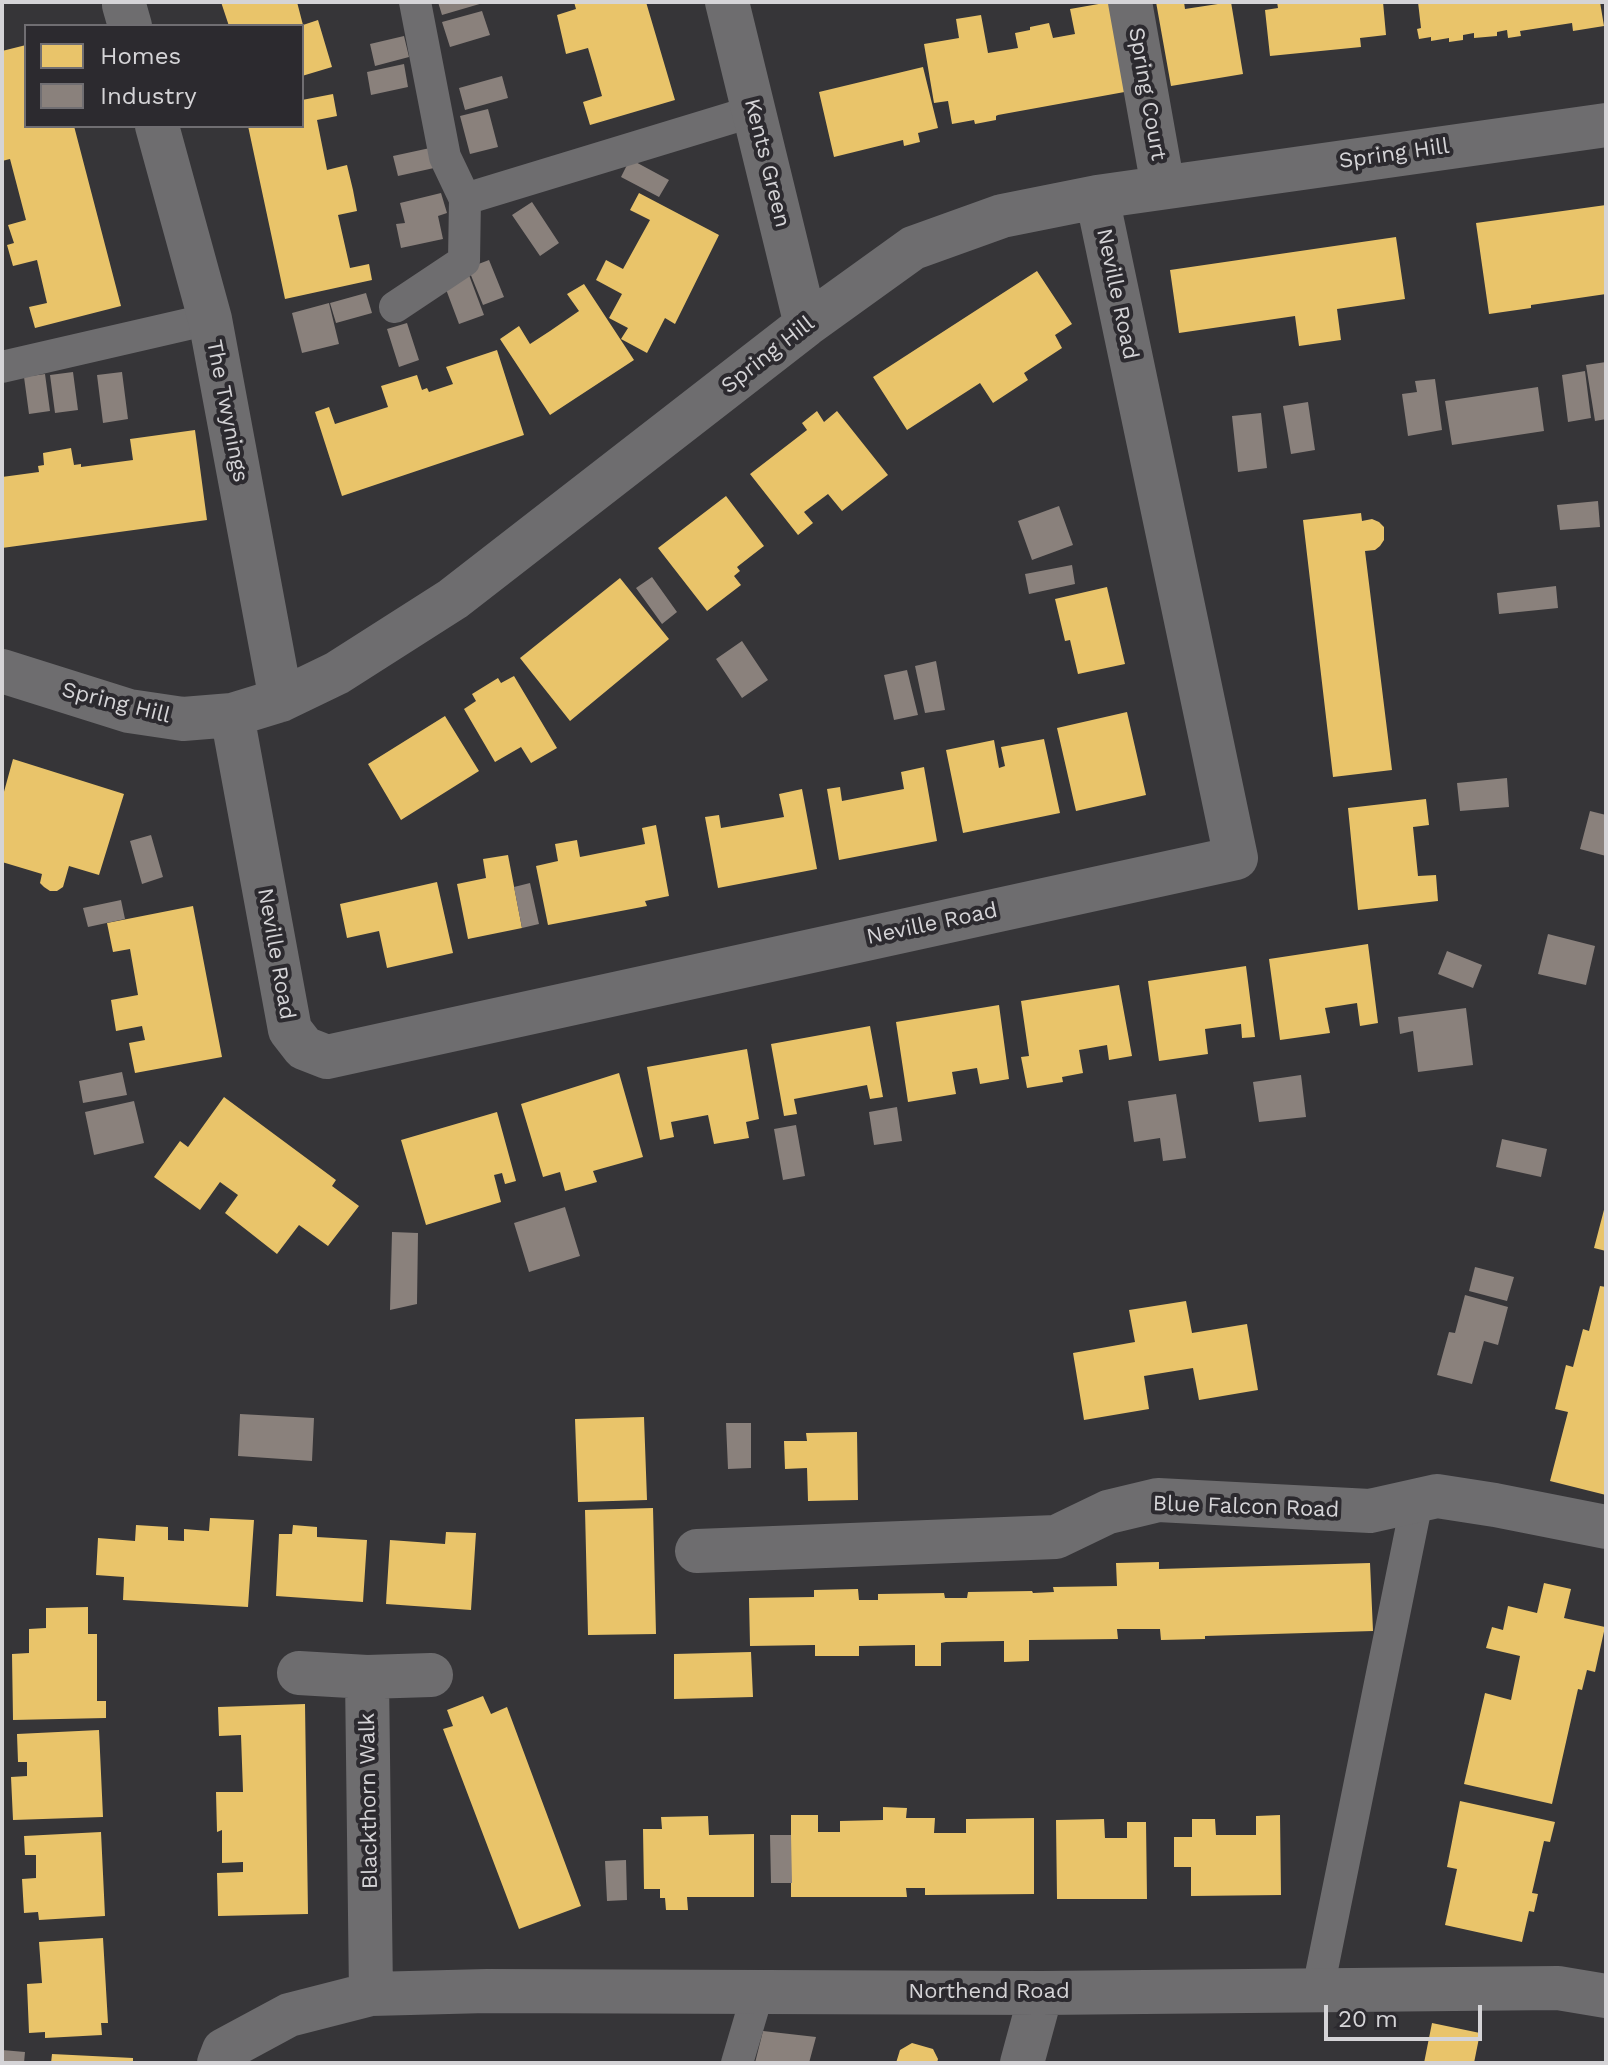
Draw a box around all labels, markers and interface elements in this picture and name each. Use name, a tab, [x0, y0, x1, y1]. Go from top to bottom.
legend	[24, 24, 304, 128]
street label: Spring Court	[1122, 25, 1172, 163]
text: Homes	[100, 42, 181, 70]
text: Industry	[100, 82, 197, 110]
street label: Kents Green	[738, 96, 796, 230]
street label: Spring Hill	[1337, 133, 1451, 175]
street label: Neville Road	[1090, 226, 1144, 362]
street label: Spring Hill	[716, 310, 820, 400]
street label: The Twynings	[200, 337, 254, 485]
street label: Spring Hill	[59, 677, 173, 729]
street label: Neville Road	[251, 886, 301, 1022]
street label: Neville Road	[864, 897, 1000, 951]
street label: Blue Falcon Road	[1152, 1491, 1340, 1523]
street label: Blackthorn Walk	[354, 1713, 384, 1889]
street label: Northend Road	[908, 1979, 1070, 2005]
scale bar	[1328, 1989, 1486, 2039]
text: 20 m	[1338, 2005, 1398, 2033]

